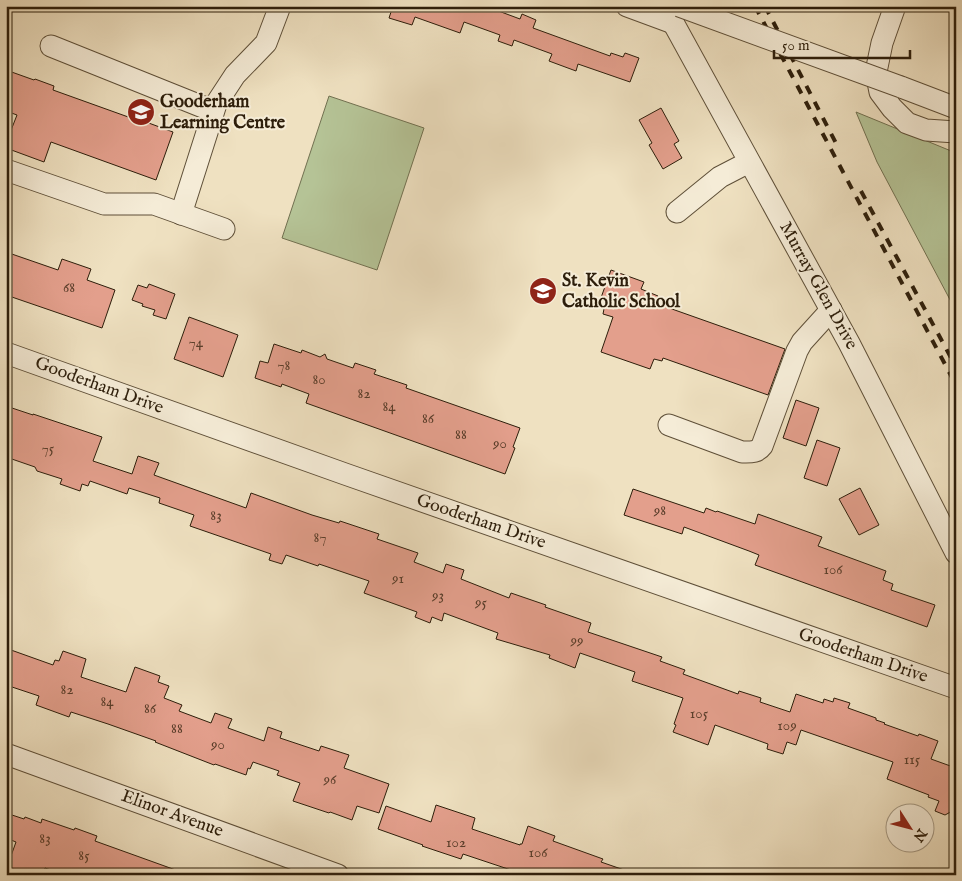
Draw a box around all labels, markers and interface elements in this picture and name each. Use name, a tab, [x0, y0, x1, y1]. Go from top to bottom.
scale bar	[774, 28, 911, 60]
text: 50 m	[782, 36, 810, 55]
place label: Gooderham Learning Centre	[160, 91, 286, 135]
school or university icon: Gooderham Learning Centre	[126, 97, 156, 127]
street label: Murray Glen Drive	[773, 218, 863, 354]
place label: St. Kevin Catholic School	[562, 270, 681, 314]
school or university icon: St. Kevin Catholic School	[528, 276, 558, 306]
house number: 68	[63, 278, 75, 297]
house number: 74	[189, 333, 204, 352]
street label: Gooderham Drive	[32, 352, 166, 420]
house number: 78	[278, 356, 291, 375]
house number: 80	[312, 370, 326, 389]
house number: 82	[358, 384, 370, 403]
house number: 84	[382, 397, 396, 416]
house number: 86	[422, 409, 435, 428]
house number: 88	[455, 425, 467, 444]
house number: 90	[492, 434, 507, 453]
house number: 75	[42, 439, 55, 458]
street label: Gooderham Drive	[413, 489, 549, 555]
house number: 98	[653, 501, 666, 520]
house number: 83	[210, 506, 222, 525]
house number: 87	[314, 528, 326, 547]
house number: 106	[823, 560, 843, 579]
house number: 91	[391, 569, 404, 588]
house number: 93	[431, 586, 444, 605]
house number: 95	[474, 593, 488, 612]
street label: Gooderham Drive	[795, 623, 931, 689]
house number: 99	[569, 631, 584, 650]
house number: 82	[61, 680, 73, 699]
house number: 84	[100, 692, 114, 711]
house number: 86	[144, 699, 157, 718]
house number: 105	[690, 704, 709, 723]
house number: 109	[777, 716, 797, 735]
house number: 88	[171, 719, 183, 738]
house number: 90	[210, 735, 225, 754]
house number: 115	[904, 750, 921, 769]
house number: 96	[323, 770, 337, 789]
street label: Elinor Avenue	[118, 785, 226, 843]
north arrow	[884, 804, 934, 854]
text: N	[909, 824, 931, 845]
house number: 83	[39, 829, 51, 848]
house number: 102	[446, 833, 466, 852]
house number: 106	[528, 843, 548, 862]
house number: 85	[78, 846, 90, 865]

